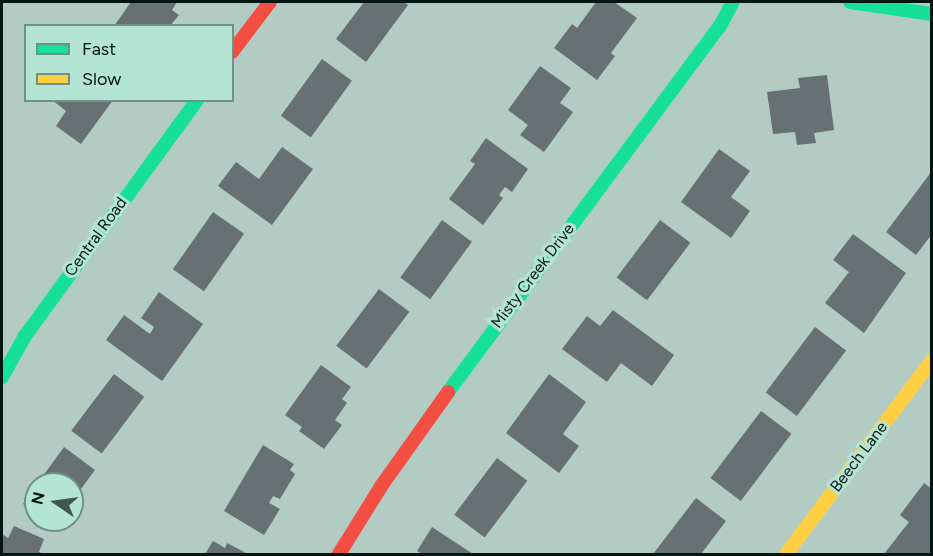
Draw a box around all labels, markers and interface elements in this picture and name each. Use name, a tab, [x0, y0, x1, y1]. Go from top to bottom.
legend	[24, 24, 234, 102]
text: Fast	[82, 38, 116, 60]
text: Slow	[82, 68, 121, 90]
street label: Central Road	[61, 194, 131, 280]
street label: Misty Creek Drive	[487, 220, 579, 332]
street label: Beech Lane	[826, 418, 892, 496]
north arrow	[24, 472, 84, 532]
text: N	[27, 490, 49, 506]

